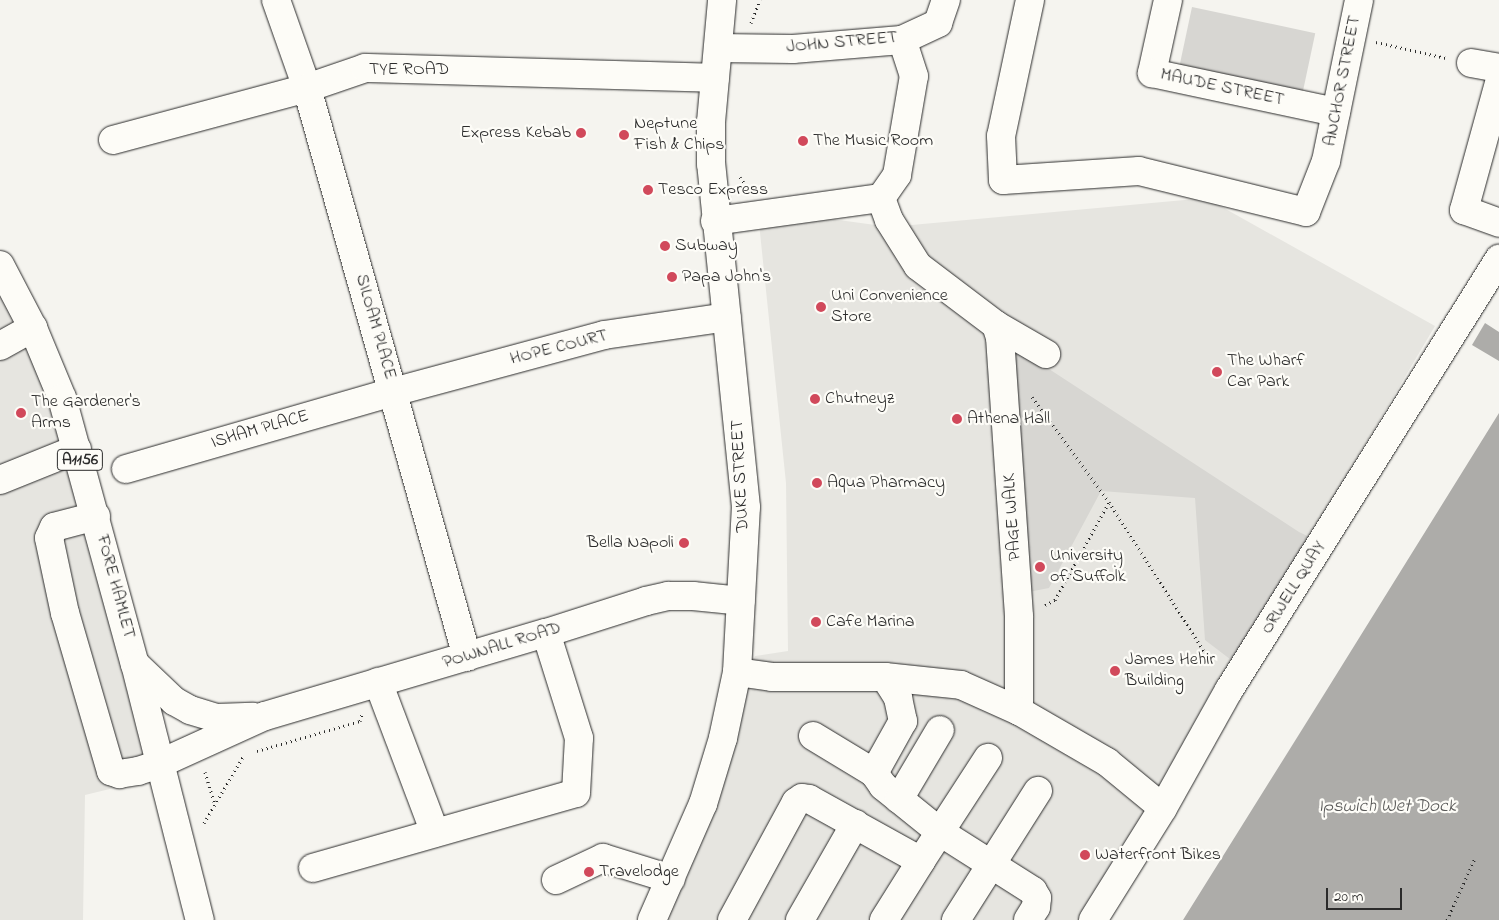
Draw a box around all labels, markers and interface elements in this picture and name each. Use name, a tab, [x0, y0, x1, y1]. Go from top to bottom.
street label: ANCHOR STREET	[1320, 14, 1366, 148]
street label: JOHN STREET	[785, 27, 899, 59]
street label: TYE ROAD	[369, 59, 449, 81]
street label: MAUDE STREET	[1158, 64, 1286, 112]
place label: Neptune Fish & Chips	[634, 114, 724, 156]
place label: Express Kebab	[460, 122, 571, 144]
marker: Express Kebab	[575, 127, 587, 139]
marker: Neptune Fish & Chips	[618, 129, 630, 141]
place label: The Music Room	[813, 130, 933, 152]
marker: The Music Room	[797, 135, 809, 147]
place label: Tesco Express	[658, 179, 768, 201]
marker: Tesco Express	[642, 184, 654, 196]
place label: Subway	[675, 235, 738, 257]
marker: Subway	[659, 240, 671, 252]
place label: Papa John's	[682, 266, 771, 288]
marker: Papa John's	[666, 271, 678, 283]
street label: SILOAM PLACE	[350, 272, 400, 382]
place label: Uni Convenience Store	[831, 286, 948, 328]
marker: Uni Convenience Store	[815, 301, 827, 313]
street label: HOPE COURT	[508, 325, 610, 371]
place label: The Wharf Car Park	[1227, 351, 1305, 394]
marker: The Wharf Car Park	[1211, 366, 1223, 378]
place label: Chutneyz	[825, 388, 894, 410]
place label: The Gardener's Arms	[31, 392, 141, 434]
marker: Chutneyz	[809, 393, 821, 405]
street label: ISHAM PLACE	[209, 406, 311, 454]
marker: The Gardener's Arms	[15, 407, 27, 419]
place label: Athena Hall	[967, 408, 1050, 430]
marker: Athena Hall	[951, 413, 963, 425]
street label: DUKE STREET	[727, 419, 755, 533]
road number: A1156	[56, 446, 104, 474]
place label: Aqua Pharmacy	[827, 472, 945, 494]
street label: PAGE WALK	[999, 473, 1027, 561]
marker: Aqua Pharmacy	[811, 477, 823, 489]
place label: Bella Napoli	[587, 532, 674, 554]
street label: FORE HAMLET	[91, 533, 139, 641]
marker: Bella Napoli	[678, 537, 690, 549]
street label: ORWELL QUAY	[1257, 537, 1331, 639]
place label: University of Suffolk	[1050, 546, 1126, 588]
marker: University of Suffolk	[1034, 561, 1046, 573]
place label: Cafe Marina	[826, 611, 915, 633]
marker: Cafe Marina	[810, 616, 822, 628]
street label: POWNALL ROAD	[440, 618, 564, 674]
place label: James Hehir Building	[1125, 650, 1215, 692]
marker: James Hehir Building	[1109, 665, 1121, 677]
water label: Ipswich Wet Dock	[1318, 796, 1456, 818]
place label: Waterfront Bikes	[1095, 844, 1221, 866]
marker: Waterfront Bikes	[1079, 849, 1091, 861]
place label: Travelodge	[599, 861, 679, 883]
marker: Travelodge	[583, 866, 595, 878]
scale bar	[1329, 878, 1405, 910]
text: 20 m	[1334, 886, 1363, 908]

